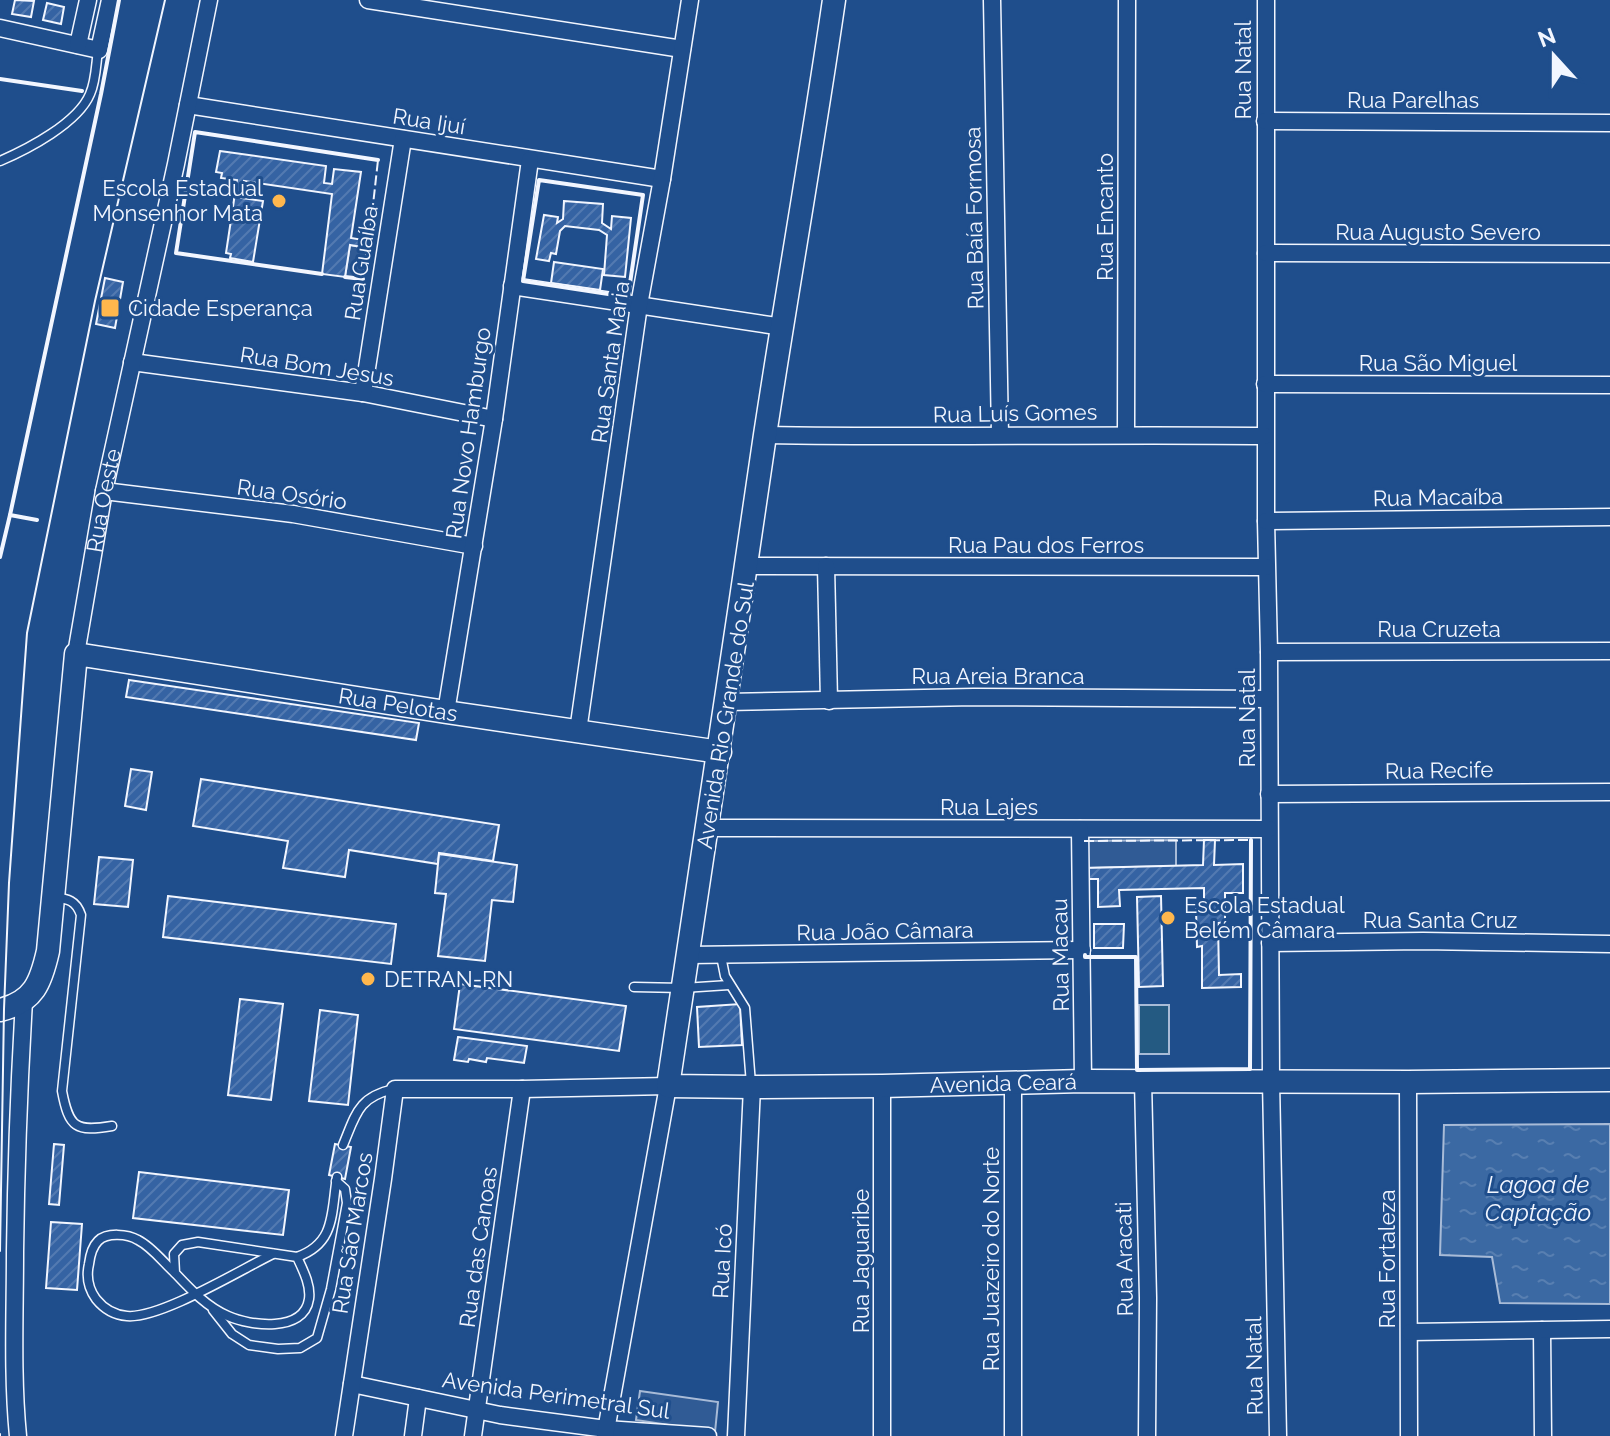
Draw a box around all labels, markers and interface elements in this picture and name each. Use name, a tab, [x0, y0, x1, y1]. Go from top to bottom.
north arrow	[1514, 16, 1594, 96]
street label: Rua Natal	[1230, 20, 1256, 120]
text: N	[1534, 22, 1559, 52]
street label: Rua Parelhas	[1347, 87, 1479, 113]
street label: Rua Ijuí	[391, 102, 467, 140]
street label: Rua Baía Formosa	[959, 126, 989, 310]
street label: Rua Encanto	[1092, 153, 1118, 281]
place label: Escola Estadual Monsenhor Mata	[92, 175, 263, 226]
marker: Escola Estadual Monsenhor Mata	[270, 192, 288, 210]
street label: Rua Guaíba	[339, 204, 383, 322]
street label: Rua Augusto Severo	[1335, 219, 1541, 245]
street label: Rua Santa Maria	[586, 279, 634, 445]
place label: Cidade Esperança	[128, 295, 313, 321]
marker: Cidade Esperança	[99, 297, 121, 319]
street label: Rua Novo Hamburgo	[440, 325, 496, 541]
street label: Rua Bom Jesus	[238, 341, 396, 391]
street label: Rua São Miguel	[1359, 350, 1517, 376]
street label: Rua Luís Gomes	[933, 399, 1097, 427]
street label: Rua Oeste	[81, 446, 126, 554]
street label: Rua Osório	[235, 473, 349, 515]
street label: Rua Macaíba	[1373, 483, 1503, 511]
street label: Rua Pau dos Ferros	[948, 532, 1144, 558]
street label: Avenida Rio Grande do Sul	[691, 579, 759, 851]
street label: Rua Cruzeta	[1377, 616, 1501, 642]
street label: Rua Areia Branca	[912, 663, 1084, 689]
street label: Rua Natal	[1234, 668, 1260, 768]
street label: Rua Pelotas	[337, 682, 459, 727]
street label: Rua Recife	[1385, 756, 1494, 784]
street label: Rua Lajes	[940, 794, 1038, 820]
place label: Escola Estadual Belém Câmara	[1184, 892, 1345, 943]
street label: Rua Macau	[1046, 898, 1074, 1012]
street label: Rua Santa Cruz	[1363, 907, 1517, 933]
marker: Escola Estadual Belém Câmara	[1159, 909, 1177, 927]
street label: Rua João Câmara	[796, 916, 974, 946]
place label: DETRAN-RN	[384, 966, 513, 992]
marker: DETRAN-RN	[359, 970, 377, 988]
street label: Avenida Ceará	[929, 1068, 1077, 1098]
street label: Rua Juazeiro do Norte	[978, 1147, 1004, 1371]
street label: Rua São Marcos	[326, 1150, 378, 1316]
street label: Rua das Canoas	[454, 1165, 502, 1329]
water label: Lagoa de Captação	[1485, 1170, 1591, 1227]
street label: Rua Jaguaribe	[848, 1189, 874, 1333]
street label: Rua Fortaleza	[1374, 1190, 1400, 1328]
street label: Rua Aracati	[1110, 1201, 1138, 1317]
street label: Rua Icó	[707, 1223, 737, 1299]
street label: Rua Natal	[1240, 1316, 1268, 1416]
street label: Avenida Perimetral Sul	[441, 1366, 672, 1424]

